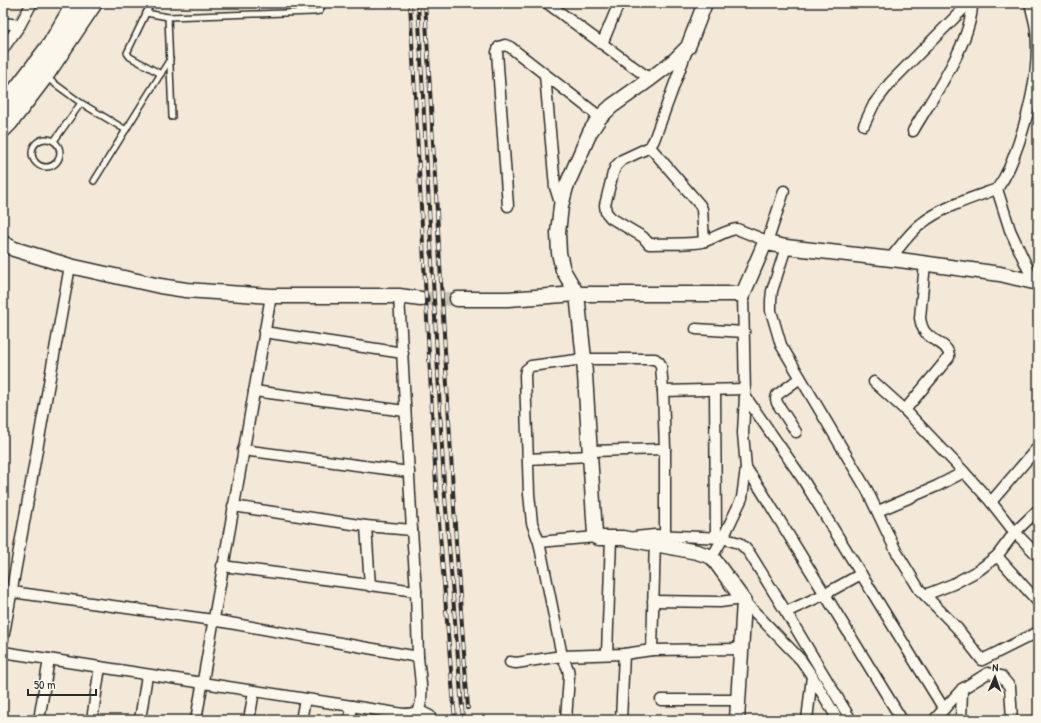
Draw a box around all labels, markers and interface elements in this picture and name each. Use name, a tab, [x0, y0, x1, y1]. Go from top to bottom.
north arrow	[975, 657, 1015, 697]
text: N	[992, 660, 999, 674]
scale bar	[28, 671, 96, 697]
text: 50 m	[34, 676, 55, 693]

